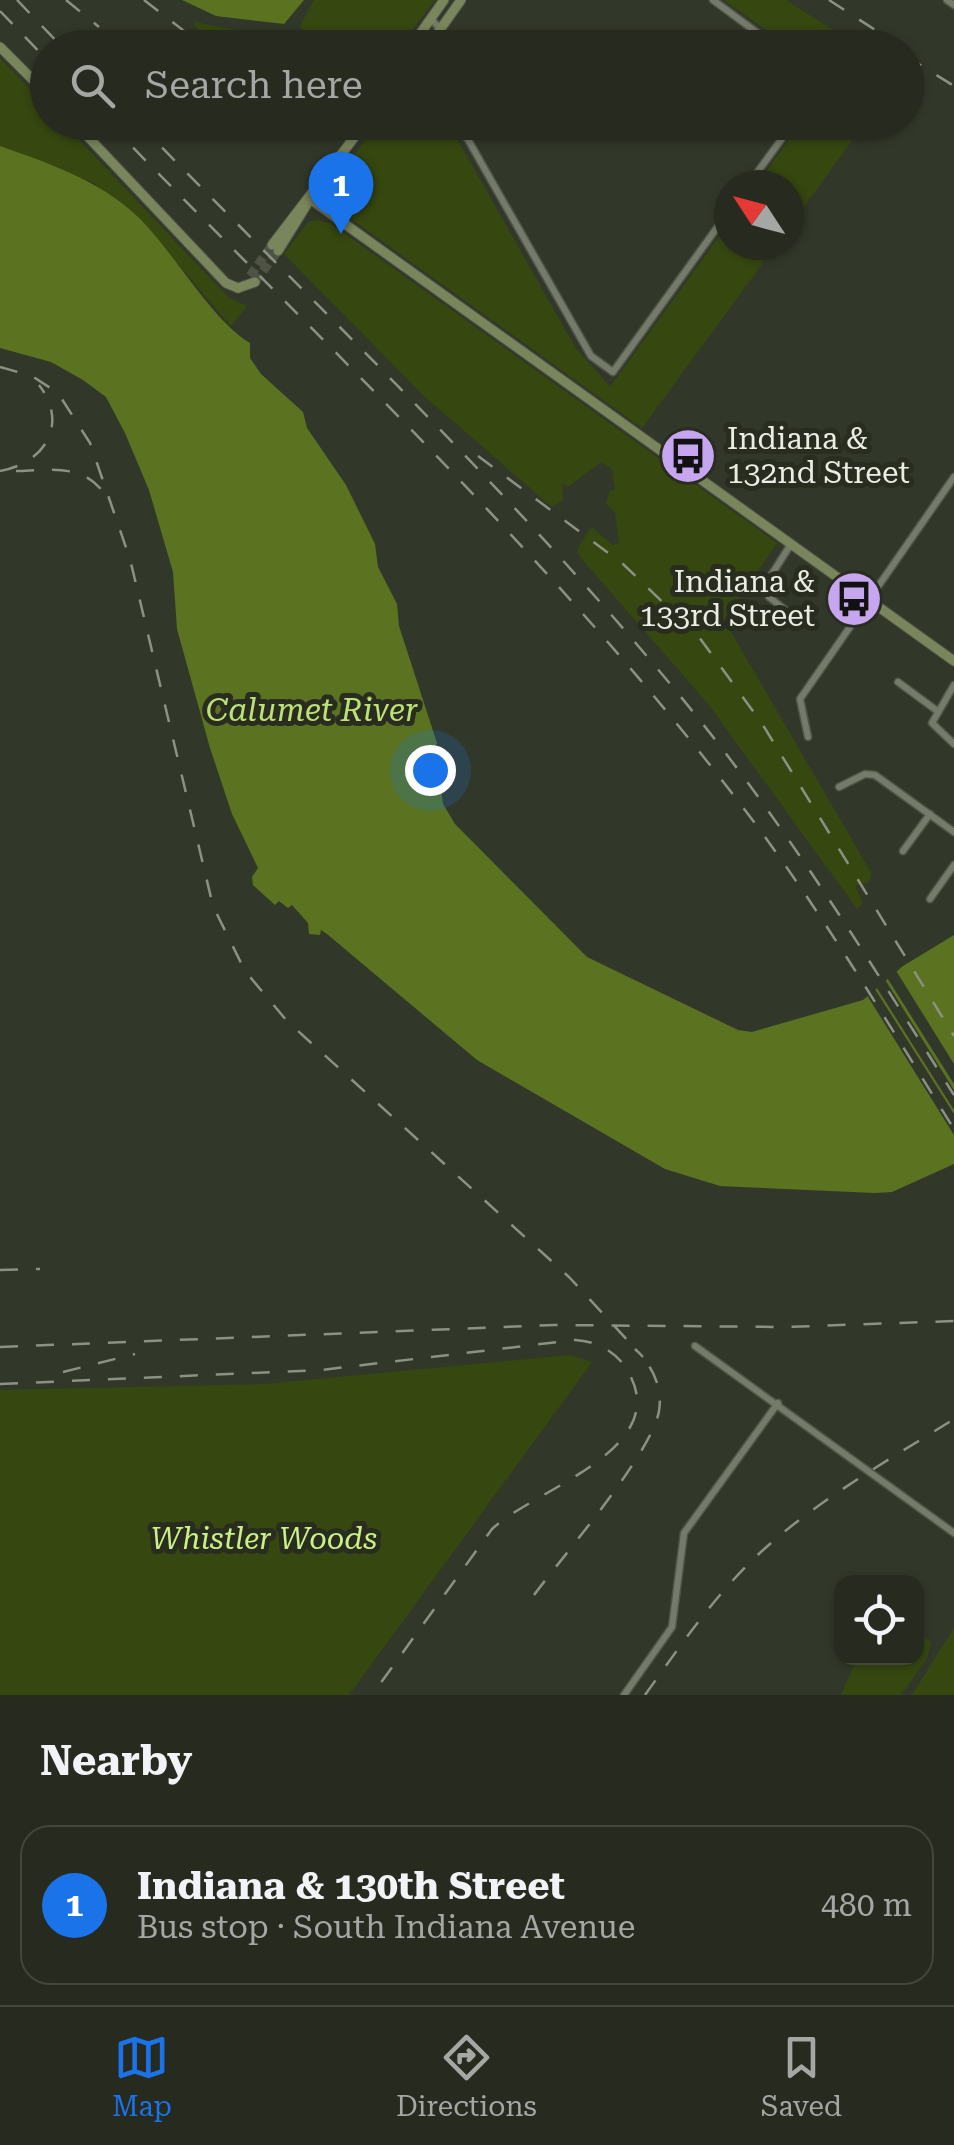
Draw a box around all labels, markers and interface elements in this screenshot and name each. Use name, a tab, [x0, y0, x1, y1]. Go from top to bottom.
search box	[30, 30, 924, 140]
icon: search	[65, 58, 120, 113]
text: Search here	[145, 63, 363, 107]
pin: 1	[308, 152, 374, 234]
north arrow	[714, 170, 804, 260]
place label: Indiana & 132nd Street	[727, 421, 910, 490]
bus stop icon: Indiana & 132nd Street	[658, 426, 718, 486]
place label: Indiana & 133rd Street	[640, 564, 815, 633]
bus stop icon: Indiana & 133rd Street	[824, 569, 884, 629]
water label: Calumet River	[206, 691, 418, 729]
your location	[405, 745, 456, 796]
park label: Whistler Woods	[151, 1521, 377, 1556]
map controls	[834, 1575, 924, 1665]
button: locate	[834, 1575, 924, 1665]
text: Nearby	[40, 1736, 192, 1785]
text: Indiana & 130th Street	[137, 1864, 565, 1908]
text: 1	[66, 1886, 83, 1924]
text: 480 m	[821, 1886, 912, 1924]
text: Bus stop · South Indiana Avenue	[137, 1908, 635, 1946]
tab: Map	[112, 2030, 172, 2123]
tab: Directions	[396, 2030, 537, 2123]
tab: Saved	[761, 2030, 842, 2123]

